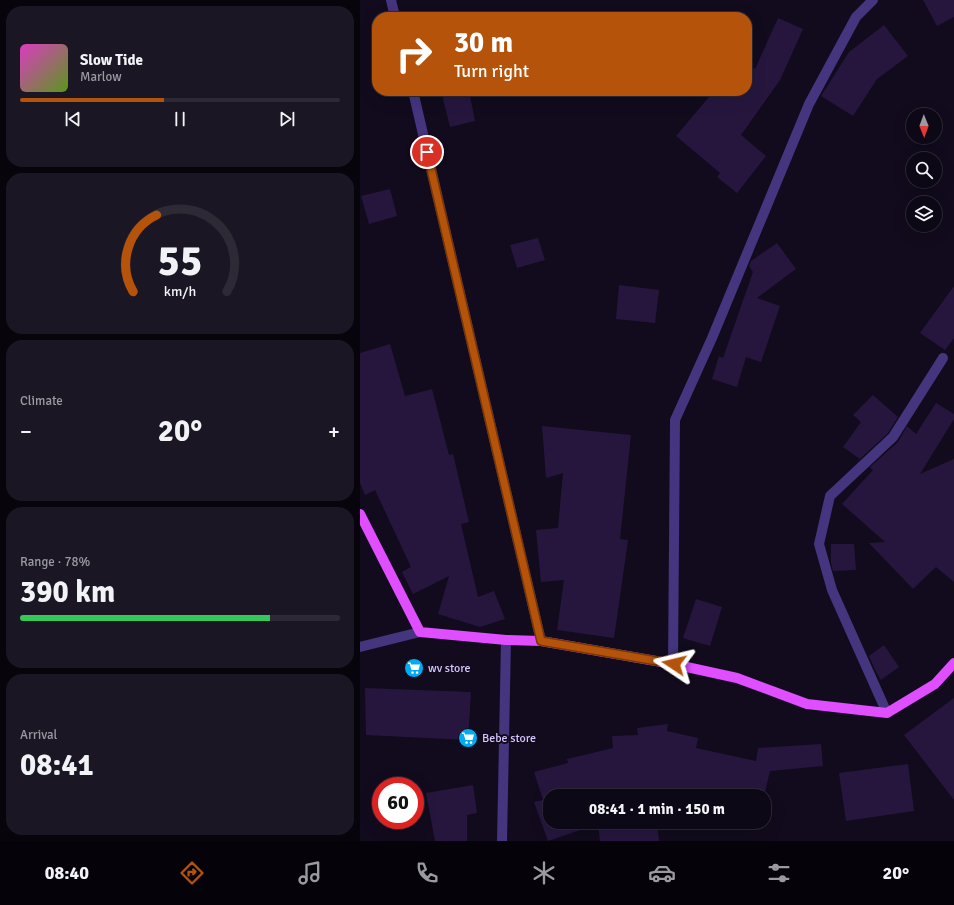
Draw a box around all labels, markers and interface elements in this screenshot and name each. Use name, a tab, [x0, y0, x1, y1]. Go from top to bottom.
text: 30 m	[454, 26, 513, 60]
icon: right	[388, 28, 440, 80]
text: Slow Tide	[80, 51, 143, 69]
text: Turn right	[454, 60, 529, 82]
text: Marlow	[80, 69, 122, 85]
icon: previous	[62, 108, 84, 130]
icon: pause	[169, 108, 191, 130]
icon: next	[276, 108, 298, 130]
north arrow	[906, 108, 942, 144]
map controls	[906, 108, 942, 232]
pin	[410, 135, 444, 169]
icon: arrive	[416, 141, 438, 163]
button: search	[906, 152, 942, 188]
button: layers	[906, 196, 942, 232]
text: 55	[158, 235, 202, 286]
text: km/h	[164, 282, 196, 299]
text: Climate	[20, 393, 63, 409]
text: 20°	[158, 413, 202, 450]
text: −	[20, 418, 32, 445]
text: +	[328, 418, 340, 445]
text: Range · 78%	[20, 554, 90, 570]
text: 390 km	[20, 574, 115, 611]
position arrow	[653, 643, 695, 685]
supermarket icon: wv store	[403, 657, 425, 679]
place label: wv store	[428, 661, 471, 676]
text: Arrival	[20, 727, 57, 743]
supermarket icon: Bebe store	[457, 727, 479, 749]
place label: Bebe store	[482, 731, 536, 746]
text: 08:41	[20, 747, 94, 784]
speed limit sign: 60	[372, 777, 424, 829]
text: 08:41 · 1 min · 150 m	[589, 800, 725, 818]
icon: directions	[178, 859, 206, 887]
icon: music	[296, 859, 324, 887]
icon: phone	[413, 859, 441, 887]
icon: climate	[530, 859, 558, 887]
icon: car	[648, 859, 676, 887]
icon: filters	[765, 859, 793, 887]
text: 08:40	[45, 862, 89, 884]
text: 20°	[883, 862, 909, 884]

